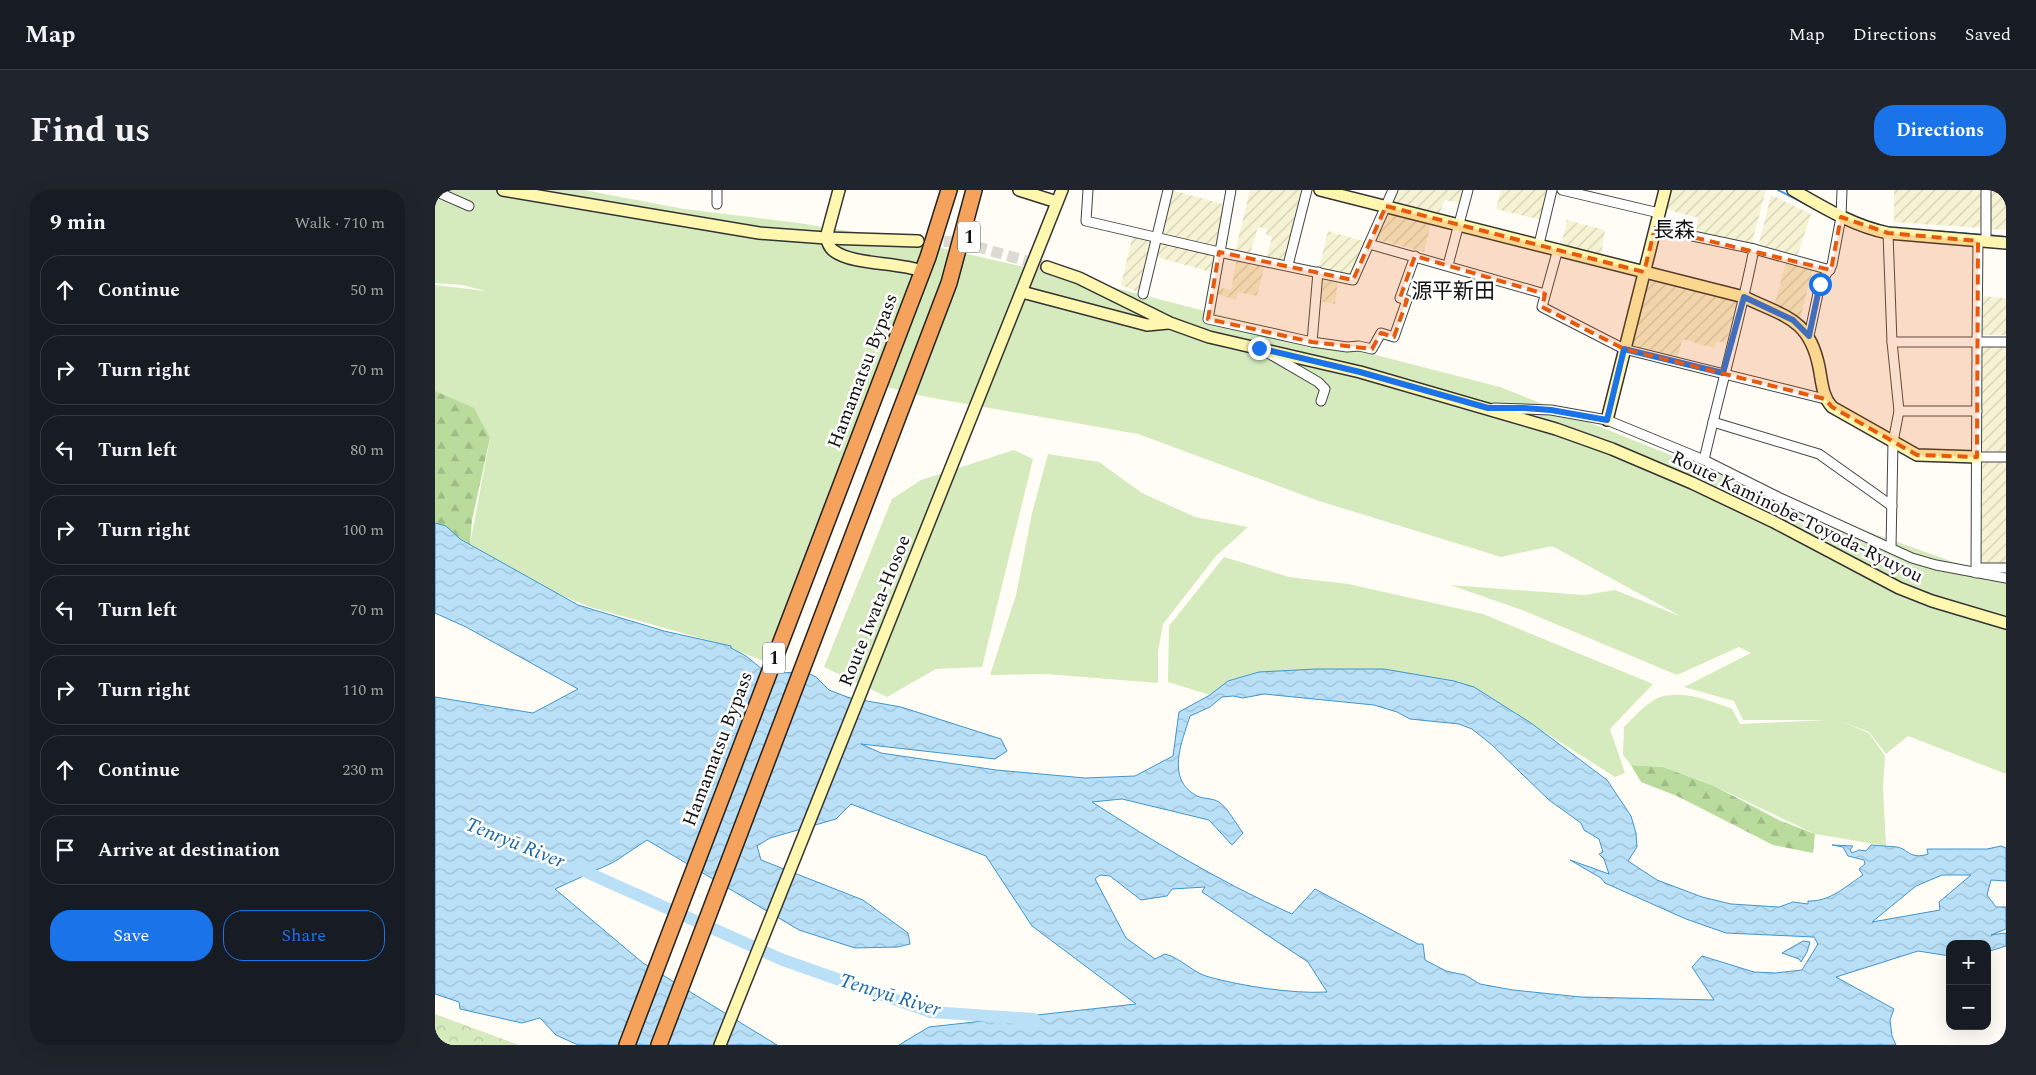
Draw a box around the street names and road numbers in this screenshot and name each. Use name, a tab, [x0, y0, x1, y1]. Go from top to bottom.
road number: 1	[958, 222, 980, 252]
street label: Hamamatsu Bypass	[820, 289, 906, 453]
street label: Route Kaminobe-Toyoda-Ryuyou	[1666, 443, 1928, 591]
street label: Route Iwata-Hosoe	[831, 531, 919, 691]
road number: 1	[763, 642, 785, 673]
street label: Hamamatsu Bypass	[675, 667, 761, 831]

